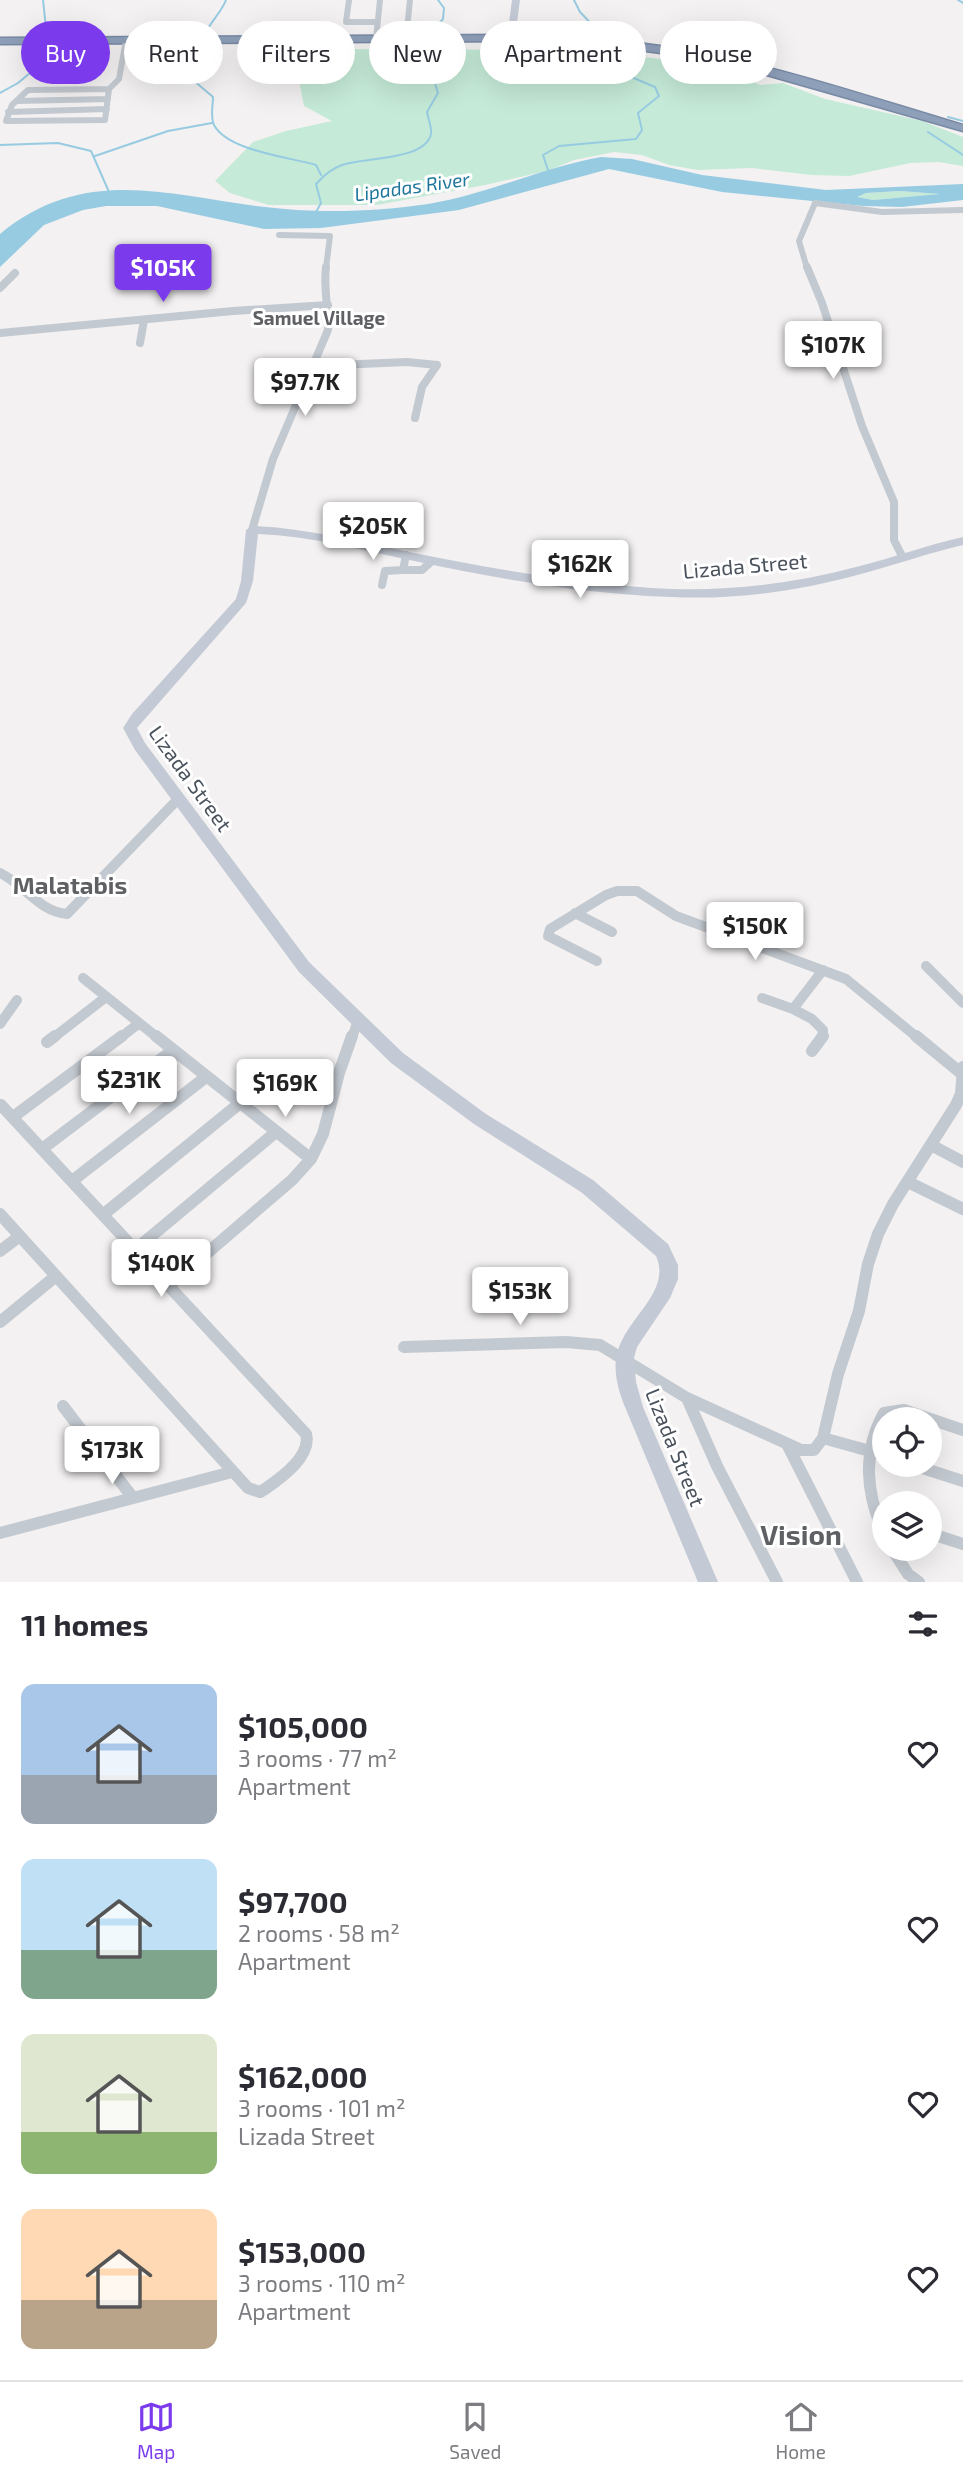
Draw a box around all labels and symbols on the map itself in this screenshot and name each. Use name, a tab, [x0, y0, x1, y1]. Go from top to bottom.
water label: Lipadas River	[353, 166, 471, 205]
pin: $105K	[114, 244, 212, 304]
district label: Samuel Village	[253, 306, 386, 329]
pin: $107K	[784, 322, 882, 381]
pin: $97.7K	[248, 358, 362, 418]
pin: $205K	[324, 503, 422, 562]
pin: $162K	[531, 540, 629, 600]
street label: Lizada Street	[682, 547, 808, 583]
street label: Lizada Street	[144, 720, 238, 836]
district label: Malatabis	[13, 870, 127, 899]
pin: $150K	[706, 902, 804, 962]
pin: $231K	[80, 1056, 178, 1116]
pin: $169K	[236, 1060, 334, 1119]
pin: $140K	[112, 1240, 210, 1299]
pin: $153K	[471, 1268, 569, 1327]
street label: Lizada Street	[641, 1384, 711, 1510]
pin: $173K	[63, 1426, 161, 1486]
district label: Vision	[760, 1517, 842, 1551]

